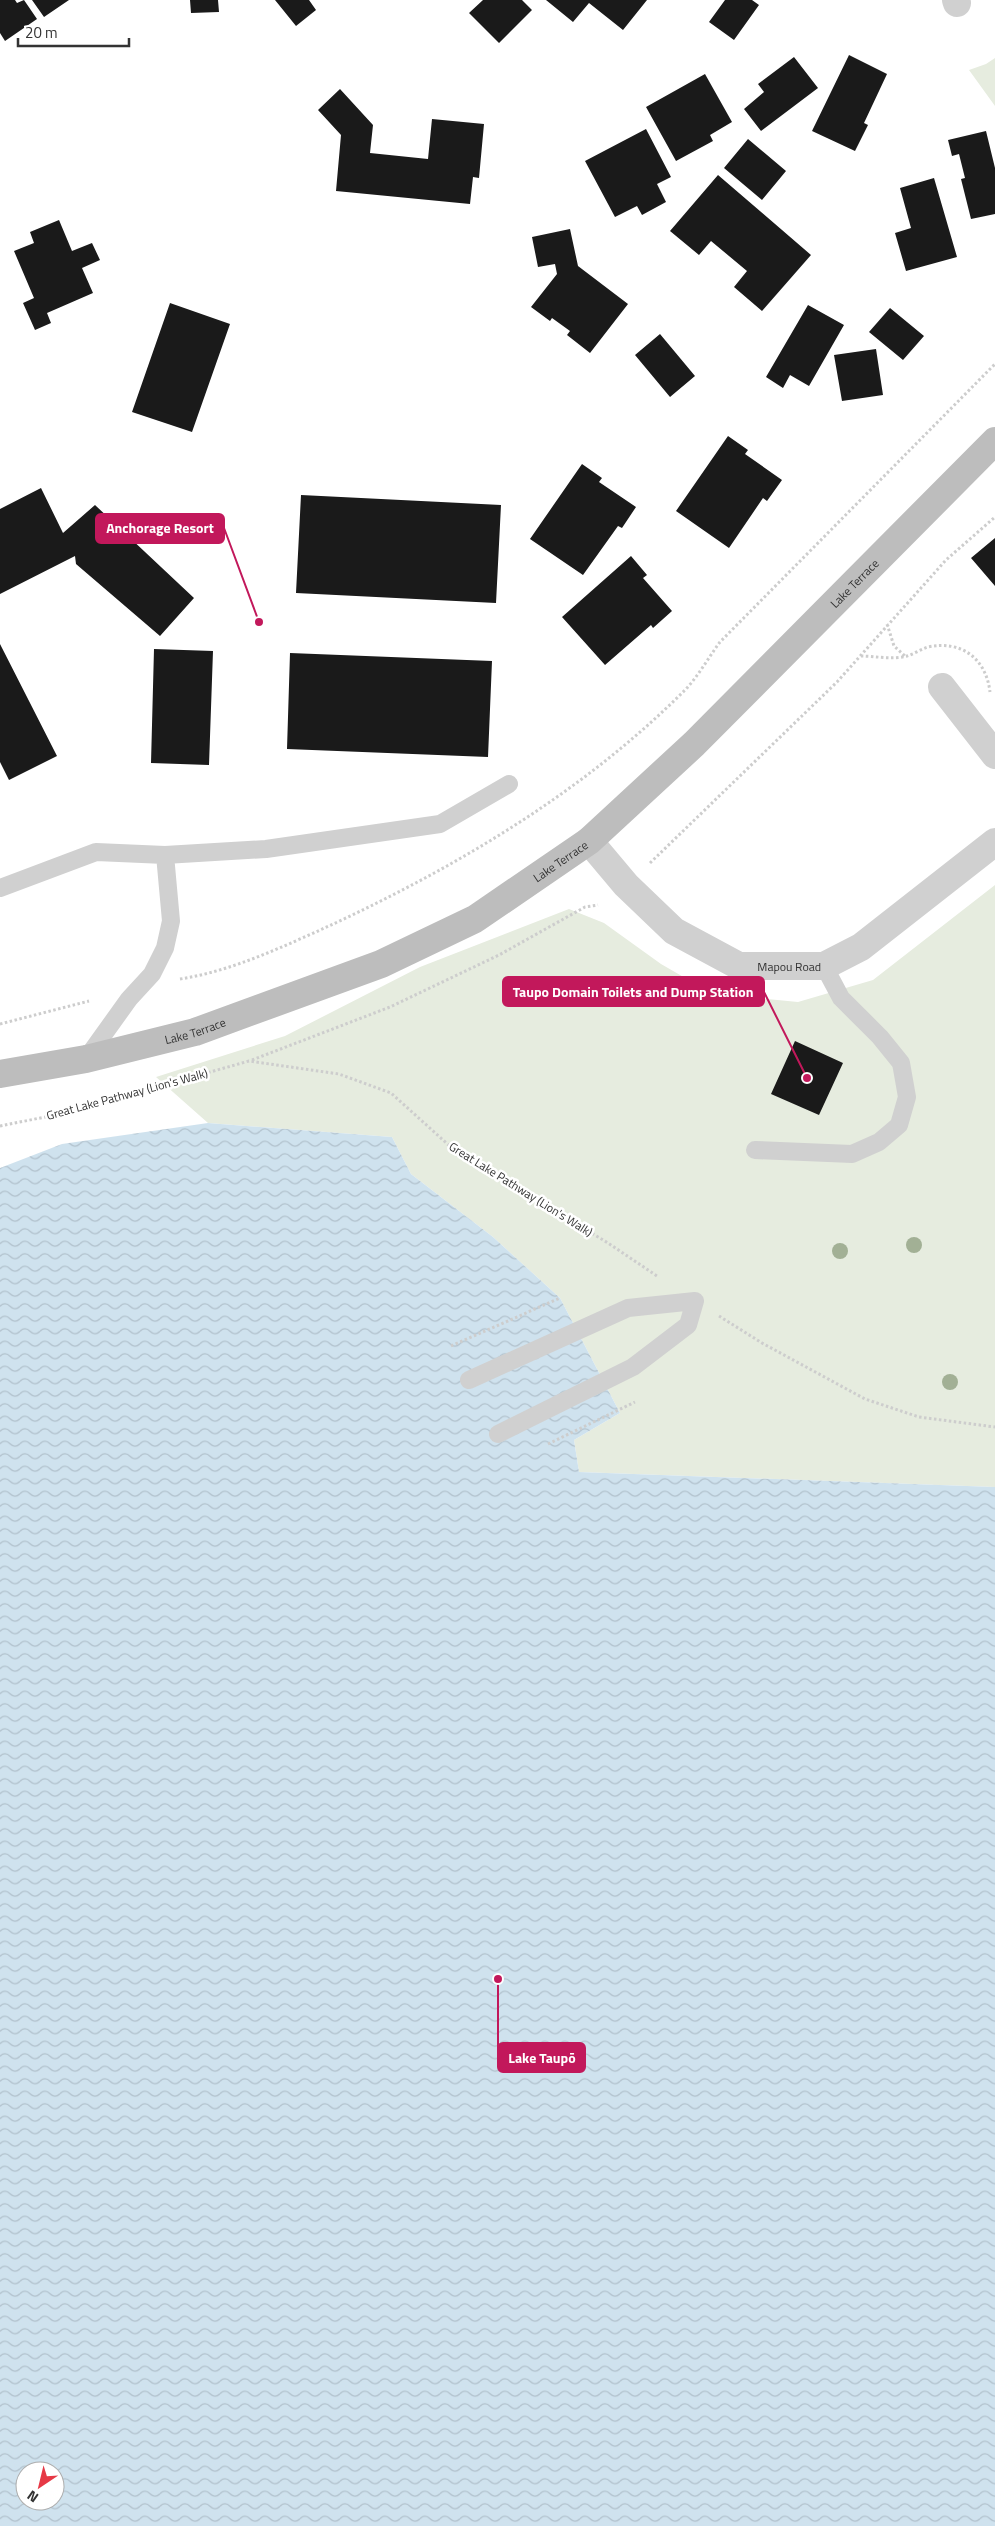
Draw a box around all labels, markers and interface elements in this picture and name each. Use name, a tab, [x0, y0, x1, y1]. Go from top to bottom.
scale bar	[18, 15, 129, 47]
text: 20 m	[25, 21, 58, 44]
callout: Anchorage Resort	[96, 514, 224, 543]
text: Anchorage Resort	[106, 517, 214, 538]
street label: Lake Terrace	[825, 554, 883, 612]
street label: Lake Terrace	[529, 835, 591, 886]
street label: Mapou Road	[757, 957, 821, 976]
callout: Taupo Domain Toilets and Dump Station	[503, 977, 764, 1006]
text: Taupo Domain Toilets and Dump Station	[513, 981, 753, 1002]
street label: Lake Terrace	[163, 1012, 228, 1049]
street label: Great Lake Pathway (Lion's Walk)	[44, 1063, 210, 1125]
street label: Great Lake Pathway (Lion's Walk)	[445, 1137, 597, 1241]
callout: Lake Taupō	[498, 2043, 585, 2072]
text: Lake Taupō	[508, 2047, 576, 2068]
north arrow	[15, 2461, 65, 2511]
text: N	[22, 2486, 42, 2508]

